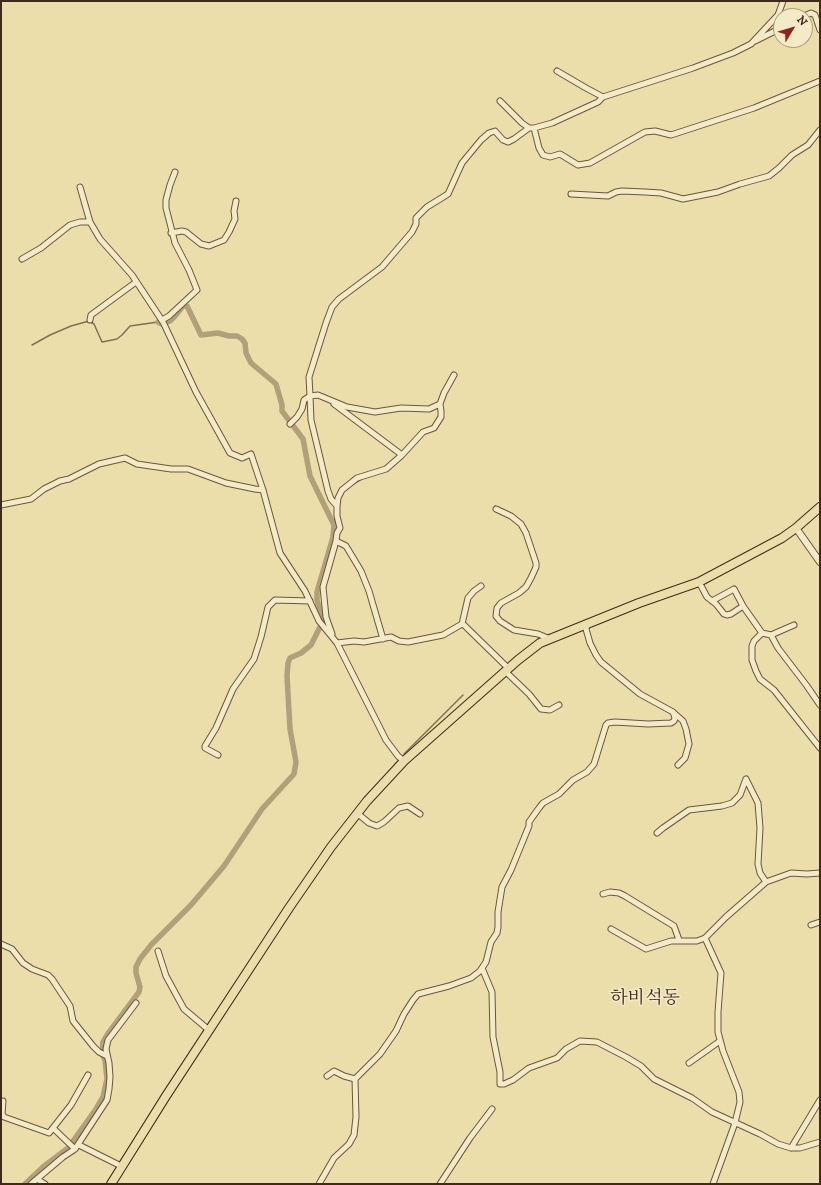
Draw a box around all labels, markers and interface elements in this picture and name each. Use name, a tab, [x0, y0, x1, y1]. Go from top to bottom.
north arrow	[773, 8, 813, 48]
text: N	[793, 13, 810, 29]
district label: 하비석동	[610, 988, 680, 1010]

